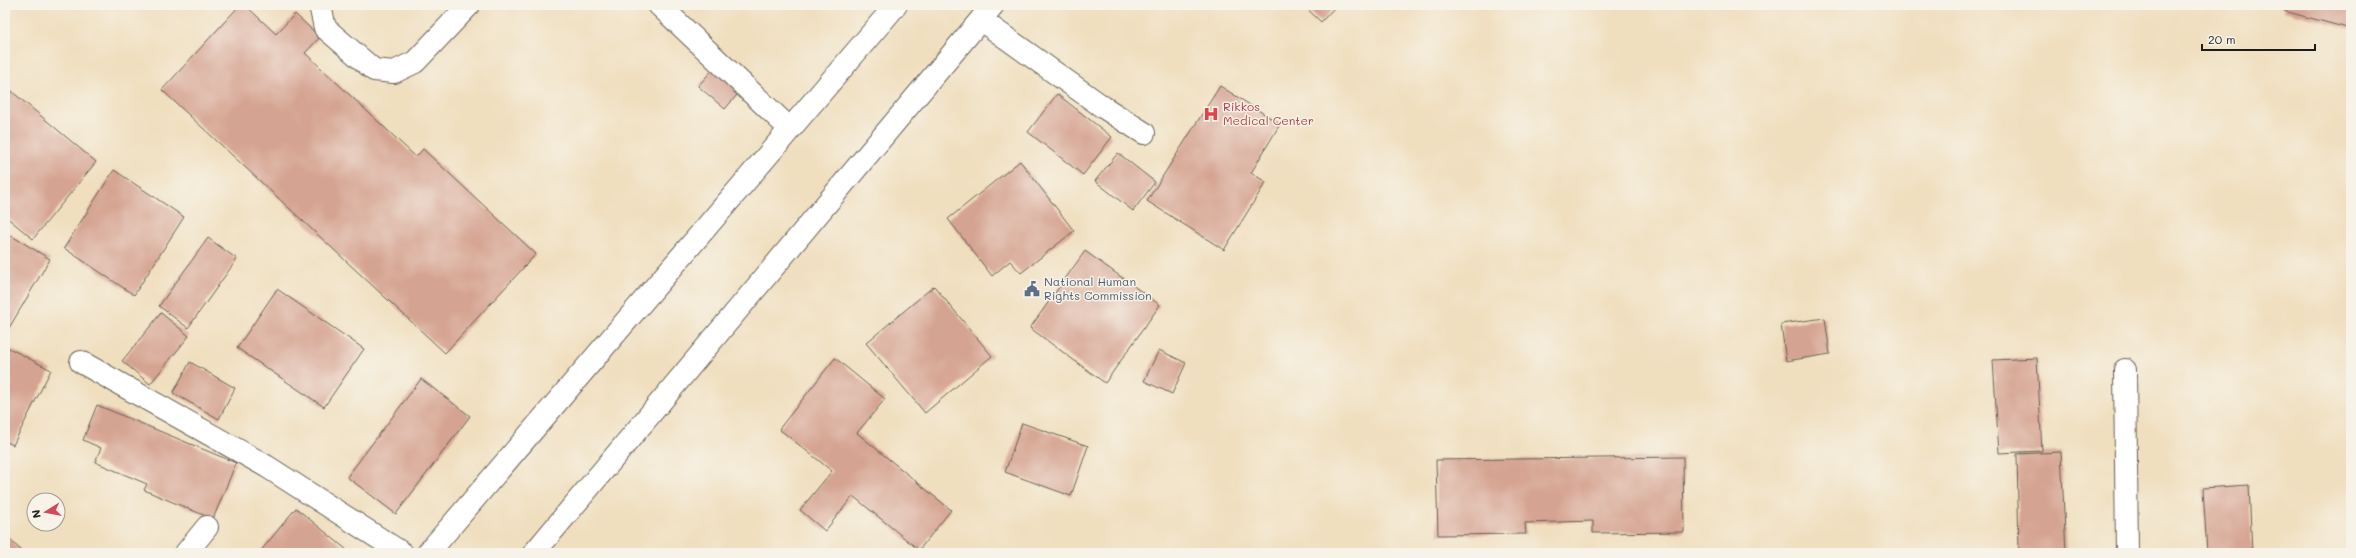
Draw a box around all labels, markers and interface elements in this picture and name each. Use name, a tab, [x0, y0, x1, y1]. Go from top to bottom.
scale bar	[2202, 26, 2315, 52]
text: 20 m	[2208, 31, 2236, 47]
place label: Rikkos Medical Center	[1223, 98, 1314, 128]
hospital icon: Rikkos Medical Center	[1202, 105, 1220, 123]
place label: National Human Rights Commission	[1044, 273, 1152, 303]
public building icon: National Human Rights Commission	[1023, 280, 1041, 298]
north arrow	[26, 492, 66, 532]
text: N	[28, 508, 44, 520]

